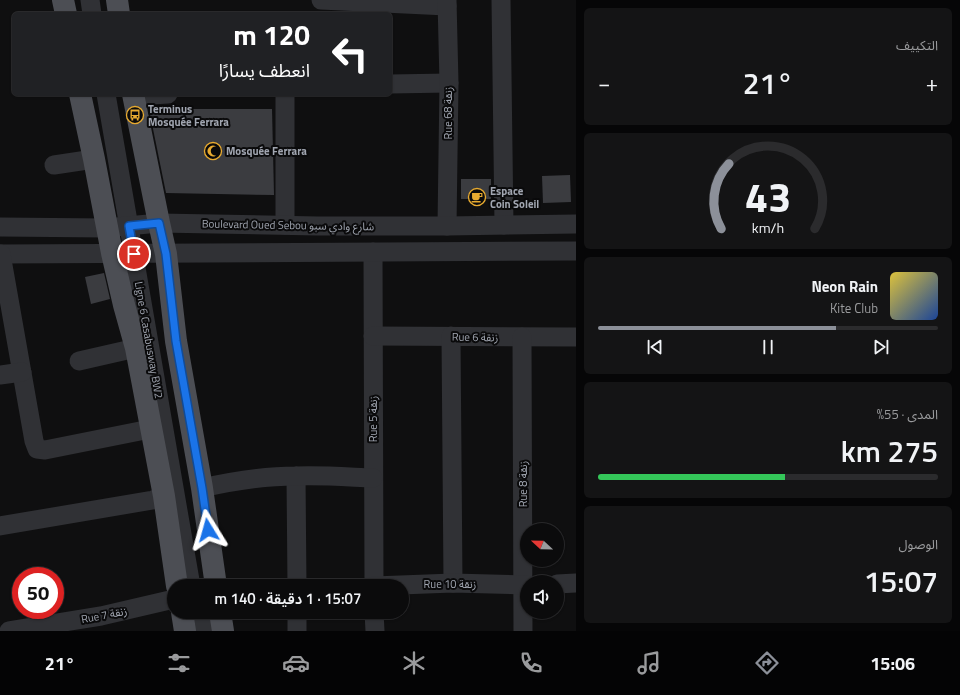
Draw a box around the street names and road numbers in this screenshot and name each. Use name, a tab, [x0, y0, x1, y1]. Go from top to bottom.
street label: Rue 68 زنقة	[440, 87, 456, 139]
street label: Boulevard Oued Sebou شارع وادي سبو	[202, 215, 375, 236]
street label: Ligne 6 Casabusway BW2	[131, 280, 167, 400]
street label: Rue 6 زنقة	[452, 329, 498, 345]
street label: Rue 5 زنقة	[365, 396, 381, 442]
street label: Rue 8 زنقة	[515, 461, 531, 507]
street label: Rue 10 زنقة	[424, 576, 476, 592]
street label: Rue 7 زنقة	[80, 603, 128, 627]

